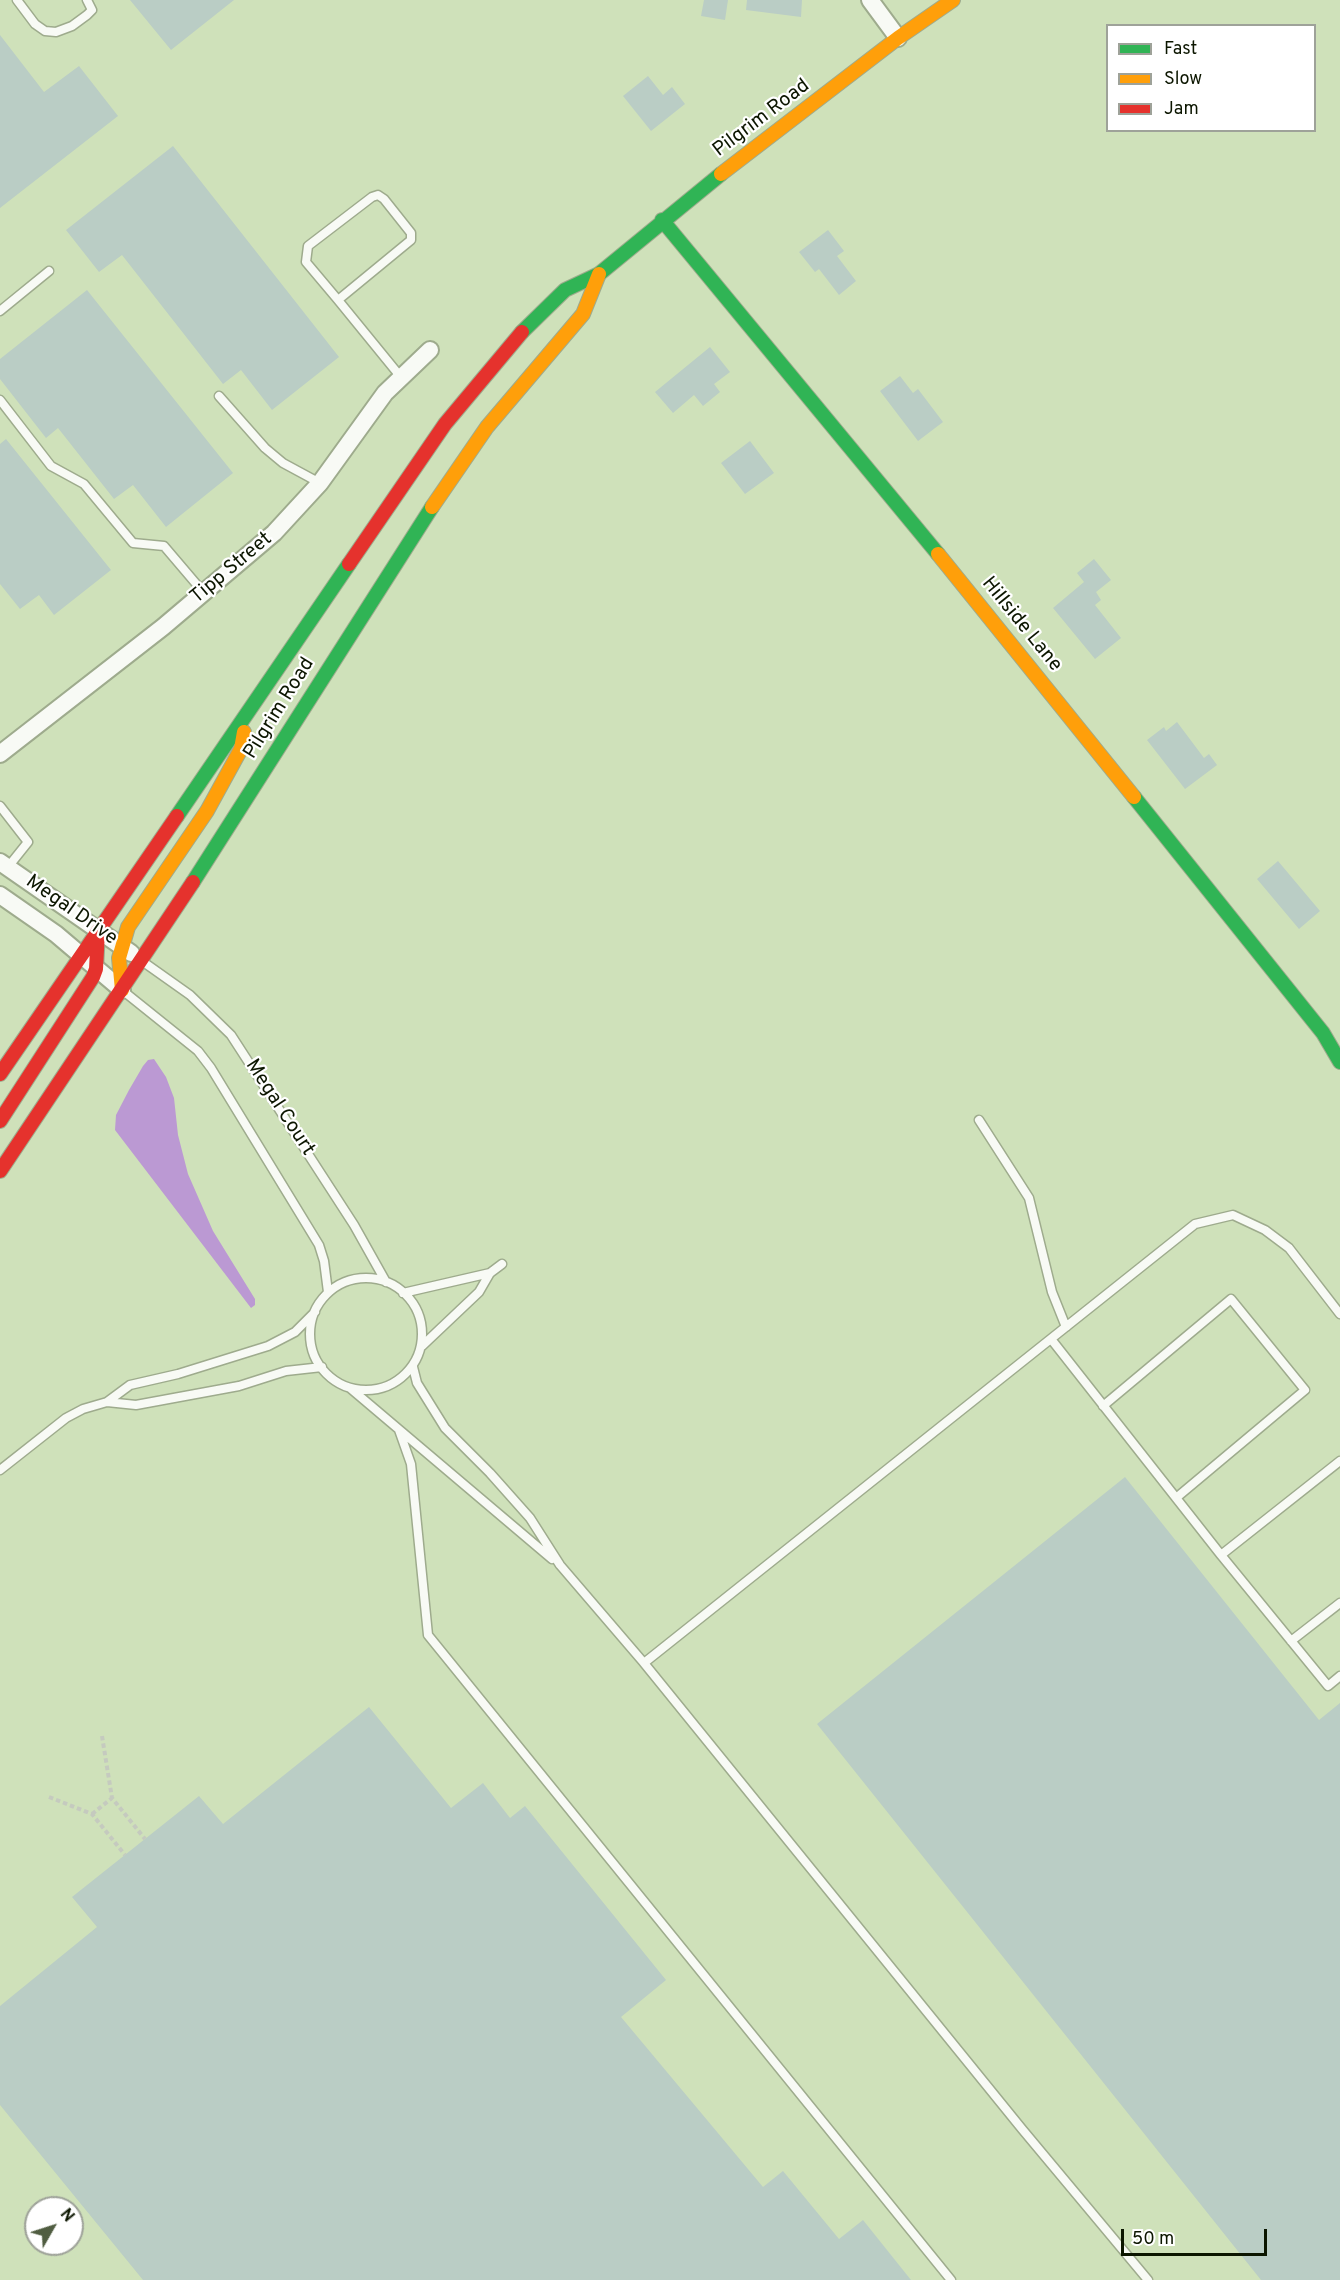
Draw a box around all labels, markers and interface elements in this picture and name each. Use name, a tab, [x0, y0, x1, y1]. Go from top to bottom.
legend	[1106, 24, 1316, 132]
text: Fast	[1164, 38, 1197, 61]
text: Slow	[1164, 68, 1202, 91]
street label: Pilgrim Road	[709, 75, 815, 163]
text: Jam	[1164, 98, 1199, 121]
street label: Tipp Street	[186, 528, 278, 610]
street label: Hillside Lane	[975, 573, 1067, 677]
street label: Pilgrim Road	[239, 654, 321, 764]
street label: Megal Drive	[21, 871, 121, 951]
street label: Megal Court	[239, 1055, 319, 1161]
north arrow	[24, 2196, 84, 2256]
text: N	[55, 2205, 78, 2227]
scale bar	[1124, 2217, 1270, 2255]
text: 50 m	[1132, 2228, 1174, 2251]

